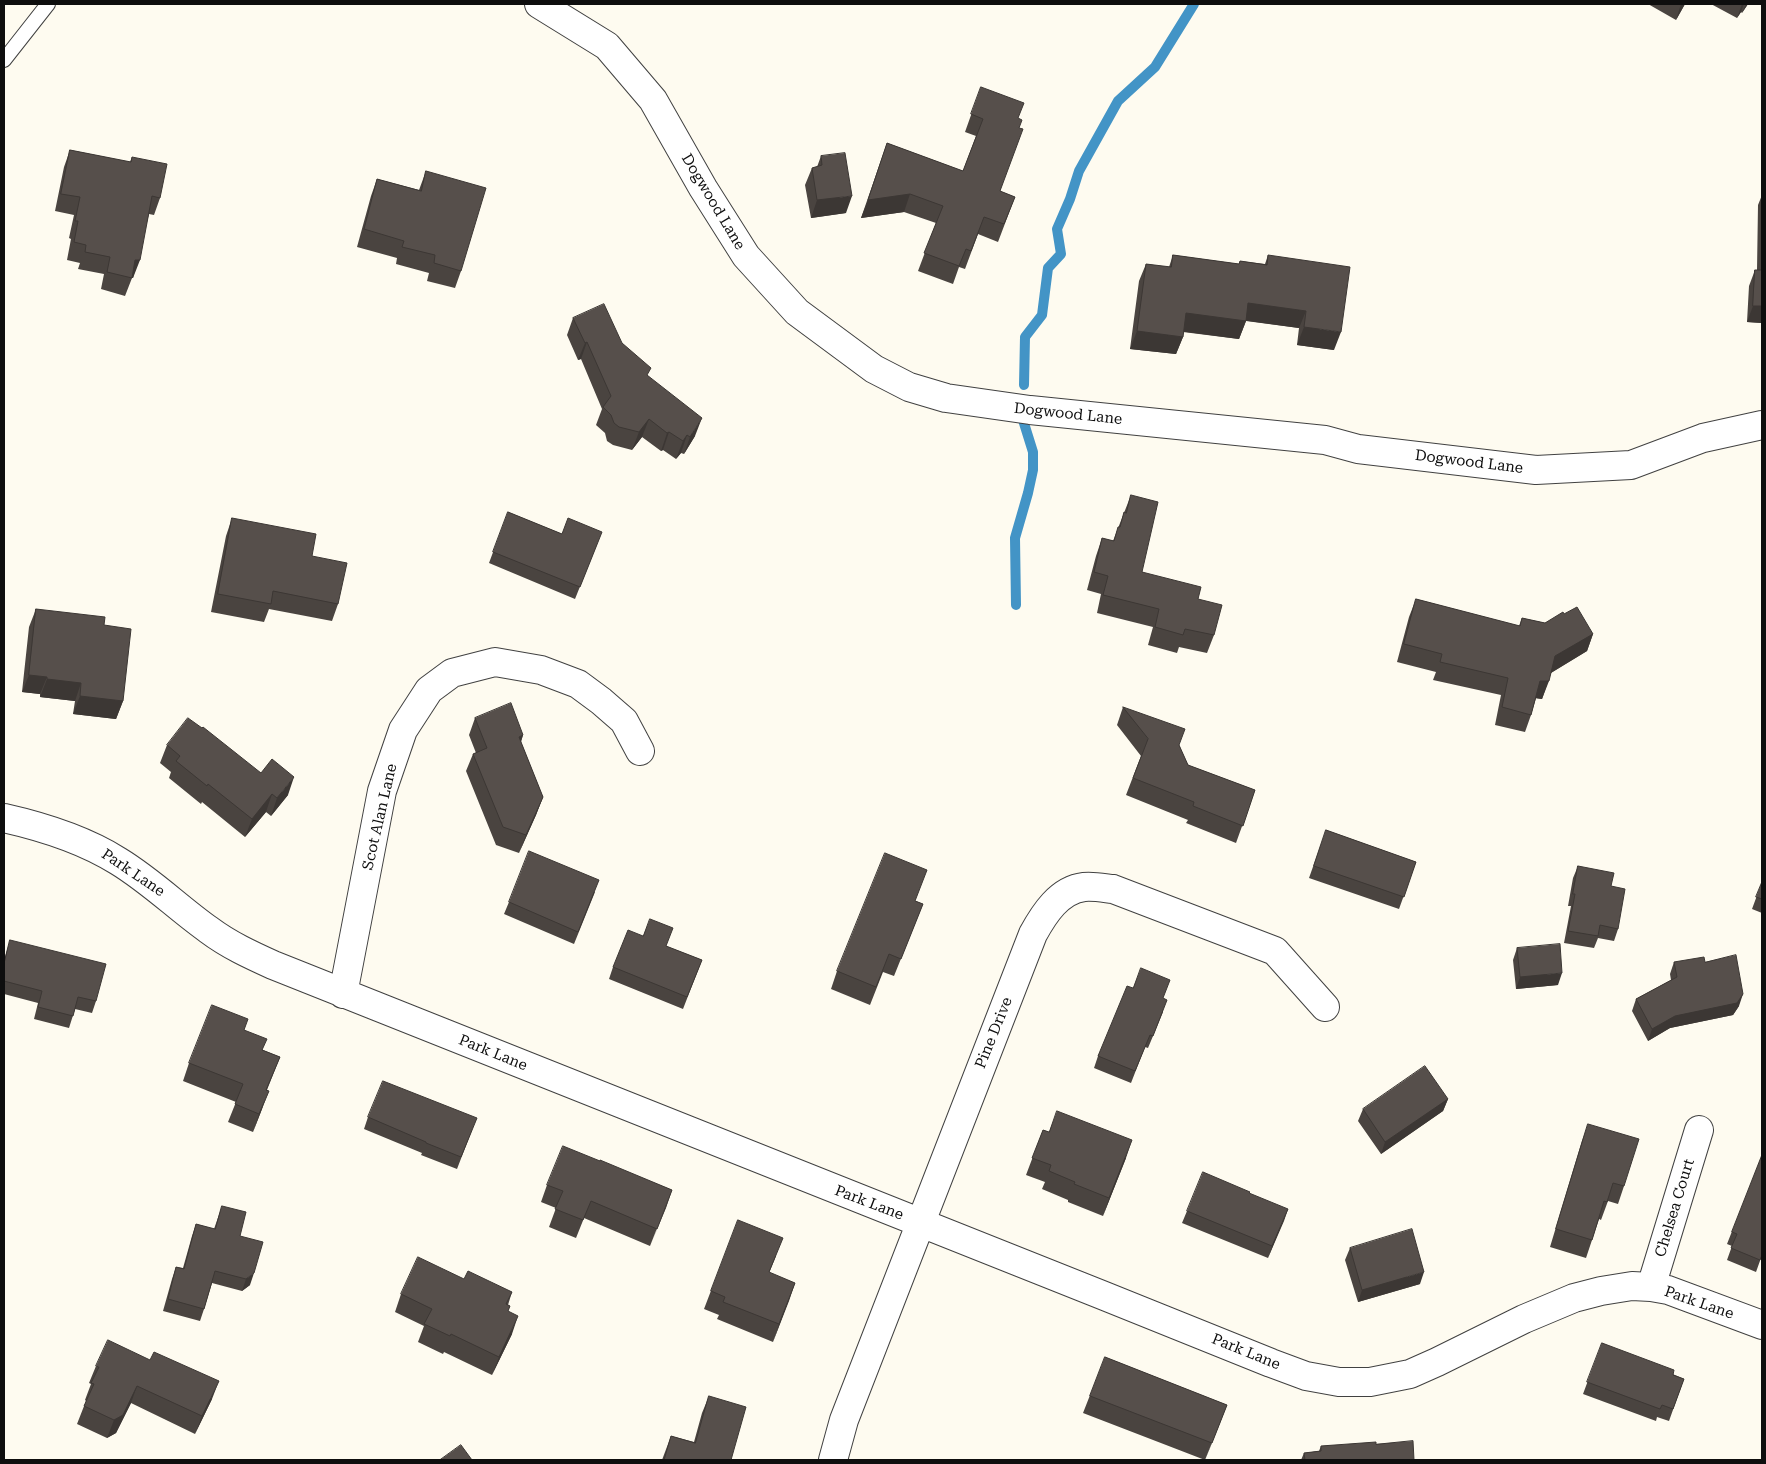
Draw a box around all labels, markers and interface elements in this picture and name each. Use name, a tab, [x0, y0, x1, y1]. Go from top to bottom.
street label: Dogwood Lane	[677, 151, 749, 253]
street label: Dogwood Lane	[1013, 399, 1123, 429]
street label: Dogwood Lane	[1414, 446, 1524, 478]
street label: Scot Alan Lane	[359, 762, 401, 872]
street label: Park Lane	[98, 845, 168, 901]
street label: Pine Drive	[972, 995, 1016, 1071]
street label: Park Lane	[456, 1031, 530, 1075]
street label: Chelsea Court	[1652, 1157, 1698, 1259]
street label: Park Lane	[832, 1182, 906, 1224]
street label: Park Lane	[1662, 1283, 1736, 1323]
street label: Park Lane	[1209, 1330, 1283, 1374]

